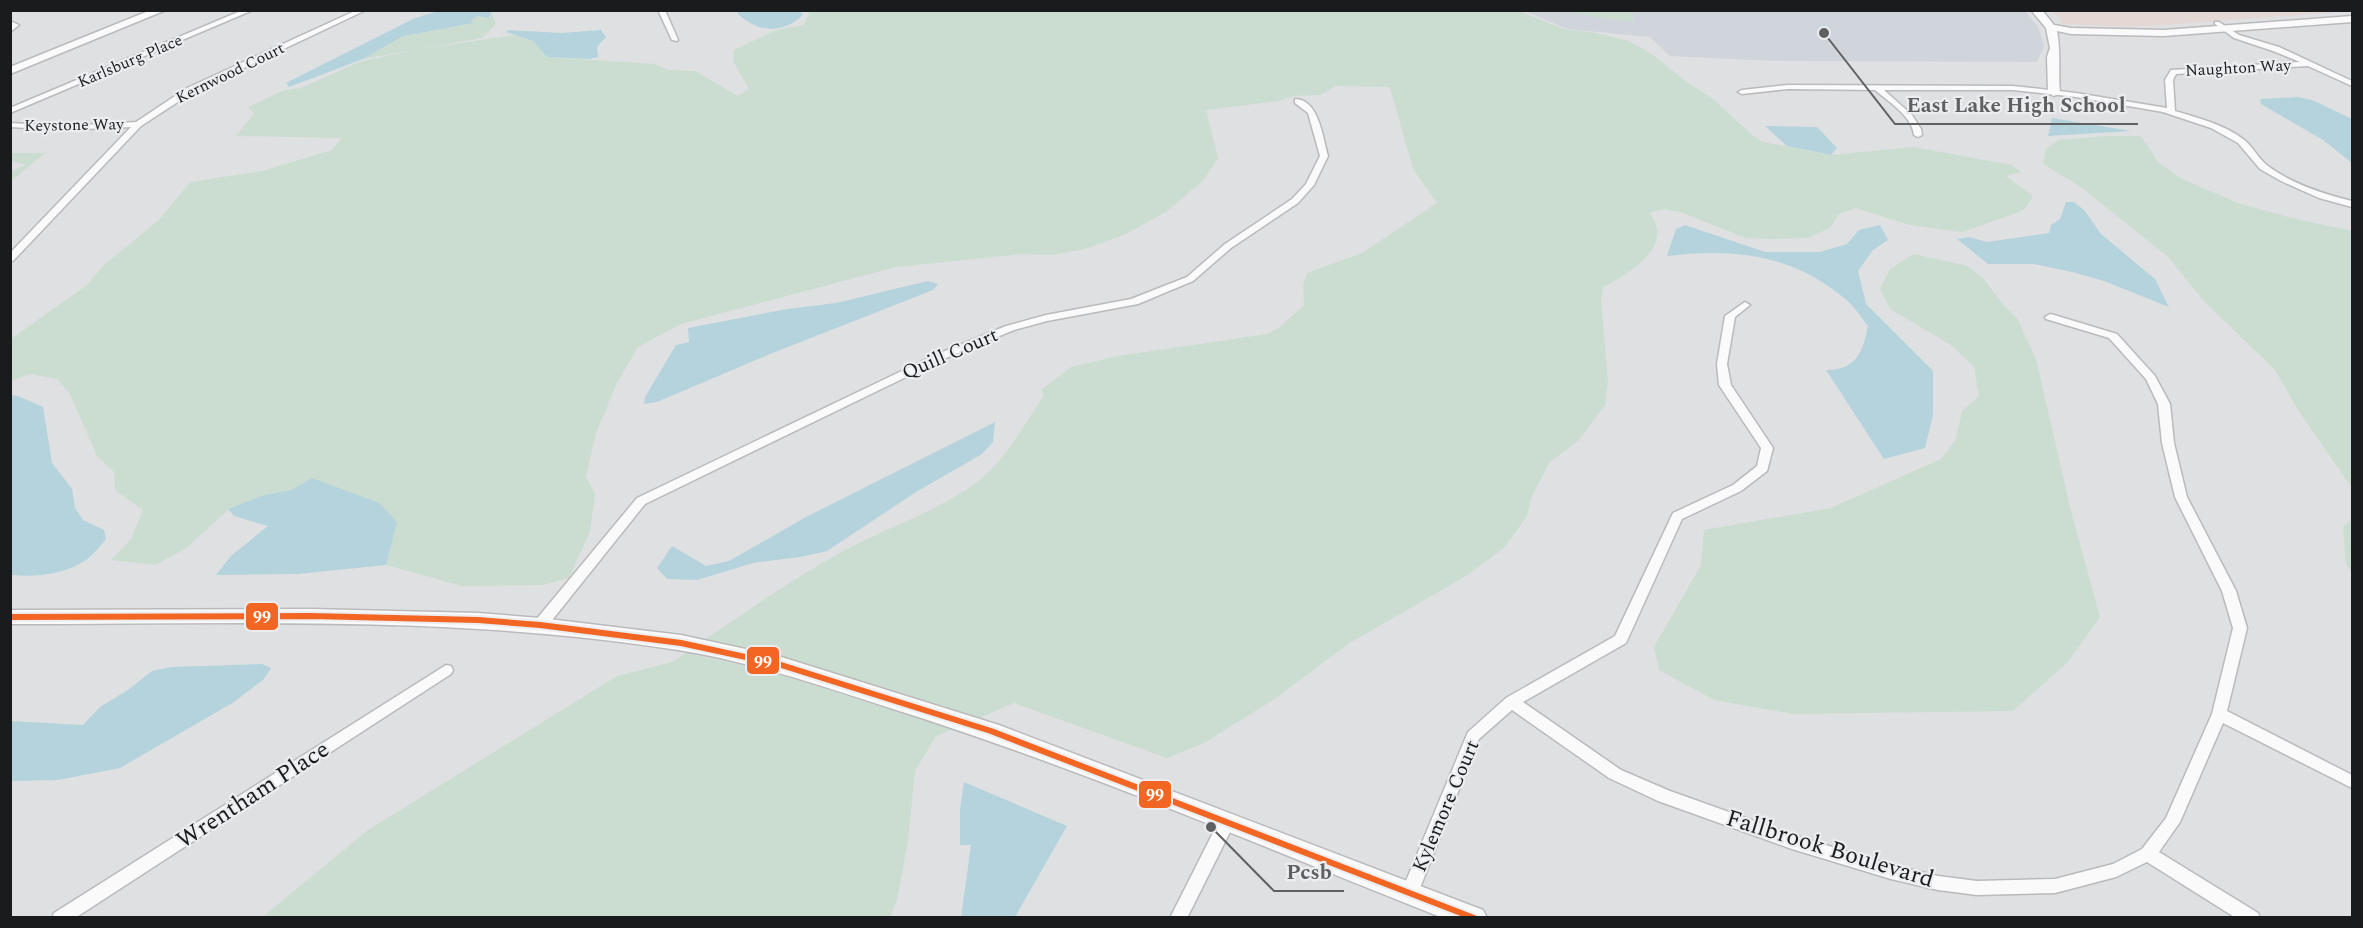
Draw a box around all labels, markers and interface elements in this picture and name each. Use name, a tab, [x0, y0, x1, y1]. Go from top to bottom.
street label: Karlsburg Place	[74, 28, 186, 94]
street label: Kernwood Court	[172, 36, 289, 110]
street label: Naughton Way	[2185, 53, 2293, 83]
callout: East Lake High School	[1895, 85, 2138, 124]
text: East Lake High School	[1906, 90, 2126, 122]
street label: Keystone Way	[24, 112, 125, 138]
street label: Quill Court	[897, 320, 1003, 388]
line badge: 99	[245, 602, 279, 631]
text: 99	[253, 605, 271, 629]
line badge: 99	[746, 646, 780, 675]
text: 99	[754, 650, 772, 674]
street label: Wrentham Place	[169, 732, 337, 858]
street label: Kylemore Court	[1405, 735, 1487, 877]
line badge: 99	[1138, 780, 1172, 809]
text: 99	[1146, 783, 1164, 807]
street label: Fallbrook Boulevard	[1722, 800, 1938, 898]
callout: Pcsb	[1274, 852, 1344, 891]
text: Pcsb	[1286, 857, 1332, 889]

